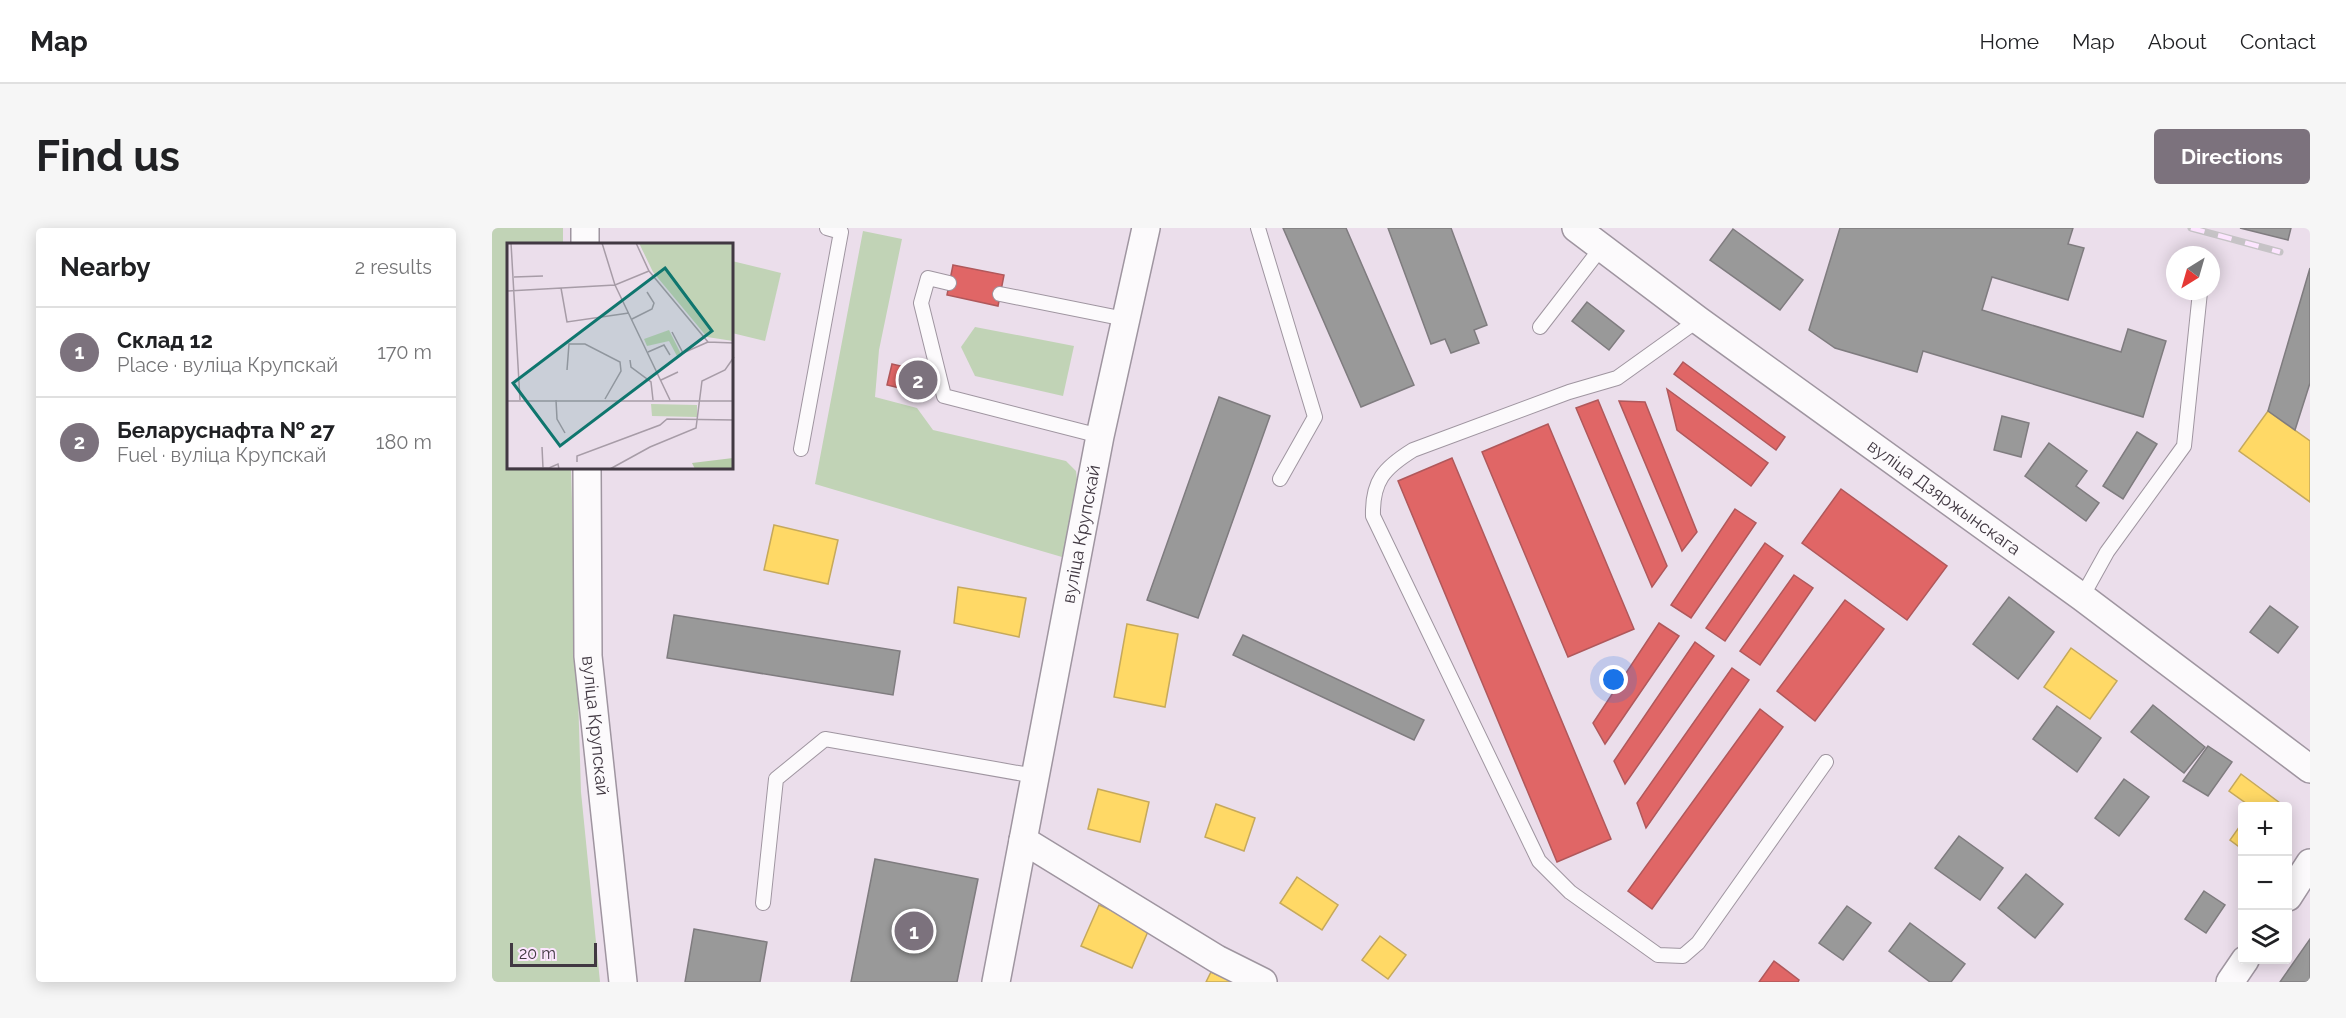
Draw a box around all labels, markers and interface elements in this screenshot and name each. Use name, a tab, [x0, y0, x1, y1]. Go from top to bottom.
text: Map	[30, 25, 88, 58]
text: Home	[1980, 29, 2039, 54]
text: Map	[2072, 29, 2115, 54]
text: About	[2148, 29, 2207, 54]
text: Contact	[2240, 29, 2316, 54]
button: Directions	[2154, 129, 2310, 184]
text: Find us	[36, 132, 180, 181]
inset map	[507, 243, 734, 470]
north arrow	[2166, 246, 2220, 300]
text: Nearby	[60, 252, 150, 282]
text: 2 results	[355, 255, 432, 279]
text: Склад 12	[117, 327, 213, 353]
text: 1	[75, 340, 84, 364]
text: 170 m	[377, 340, 432, 364]
text: Place · вуліца Крупскай	[117, 353, 338, 377]
pin: 2	[898, 358, 938, 402]
text: Беларуснафта № 27	[117, 417, 335, 443]
text: 2	[74, 430, 85, 454]
text: 180 m	[376, 430, 432, 454]
street label: вуліца Дзяржынскага	[1864, 435, 2025, 559]
text: Fuel · вуліца Крупскай	[117, 443, 326, 467]
street label: вуліца Крупскай	[1057, 463, 1104, 605]
street label: вуліца Крупскай	[578, 655, 614, 796]
your location	[1599, 665, 1628, 694]
map controls	[2238, 802, 2292, 964]
button: +	[2238, 802, 2292, 856]
button: −	[2238, 856, 2292, 910]
pin: 1	[894, 908, 934, 954]
button: layers	[2238, 910, 2292, 964]
scale bar	[510, 940, 597, 968]
text: 20 m	[519, 944, 556, 963]

